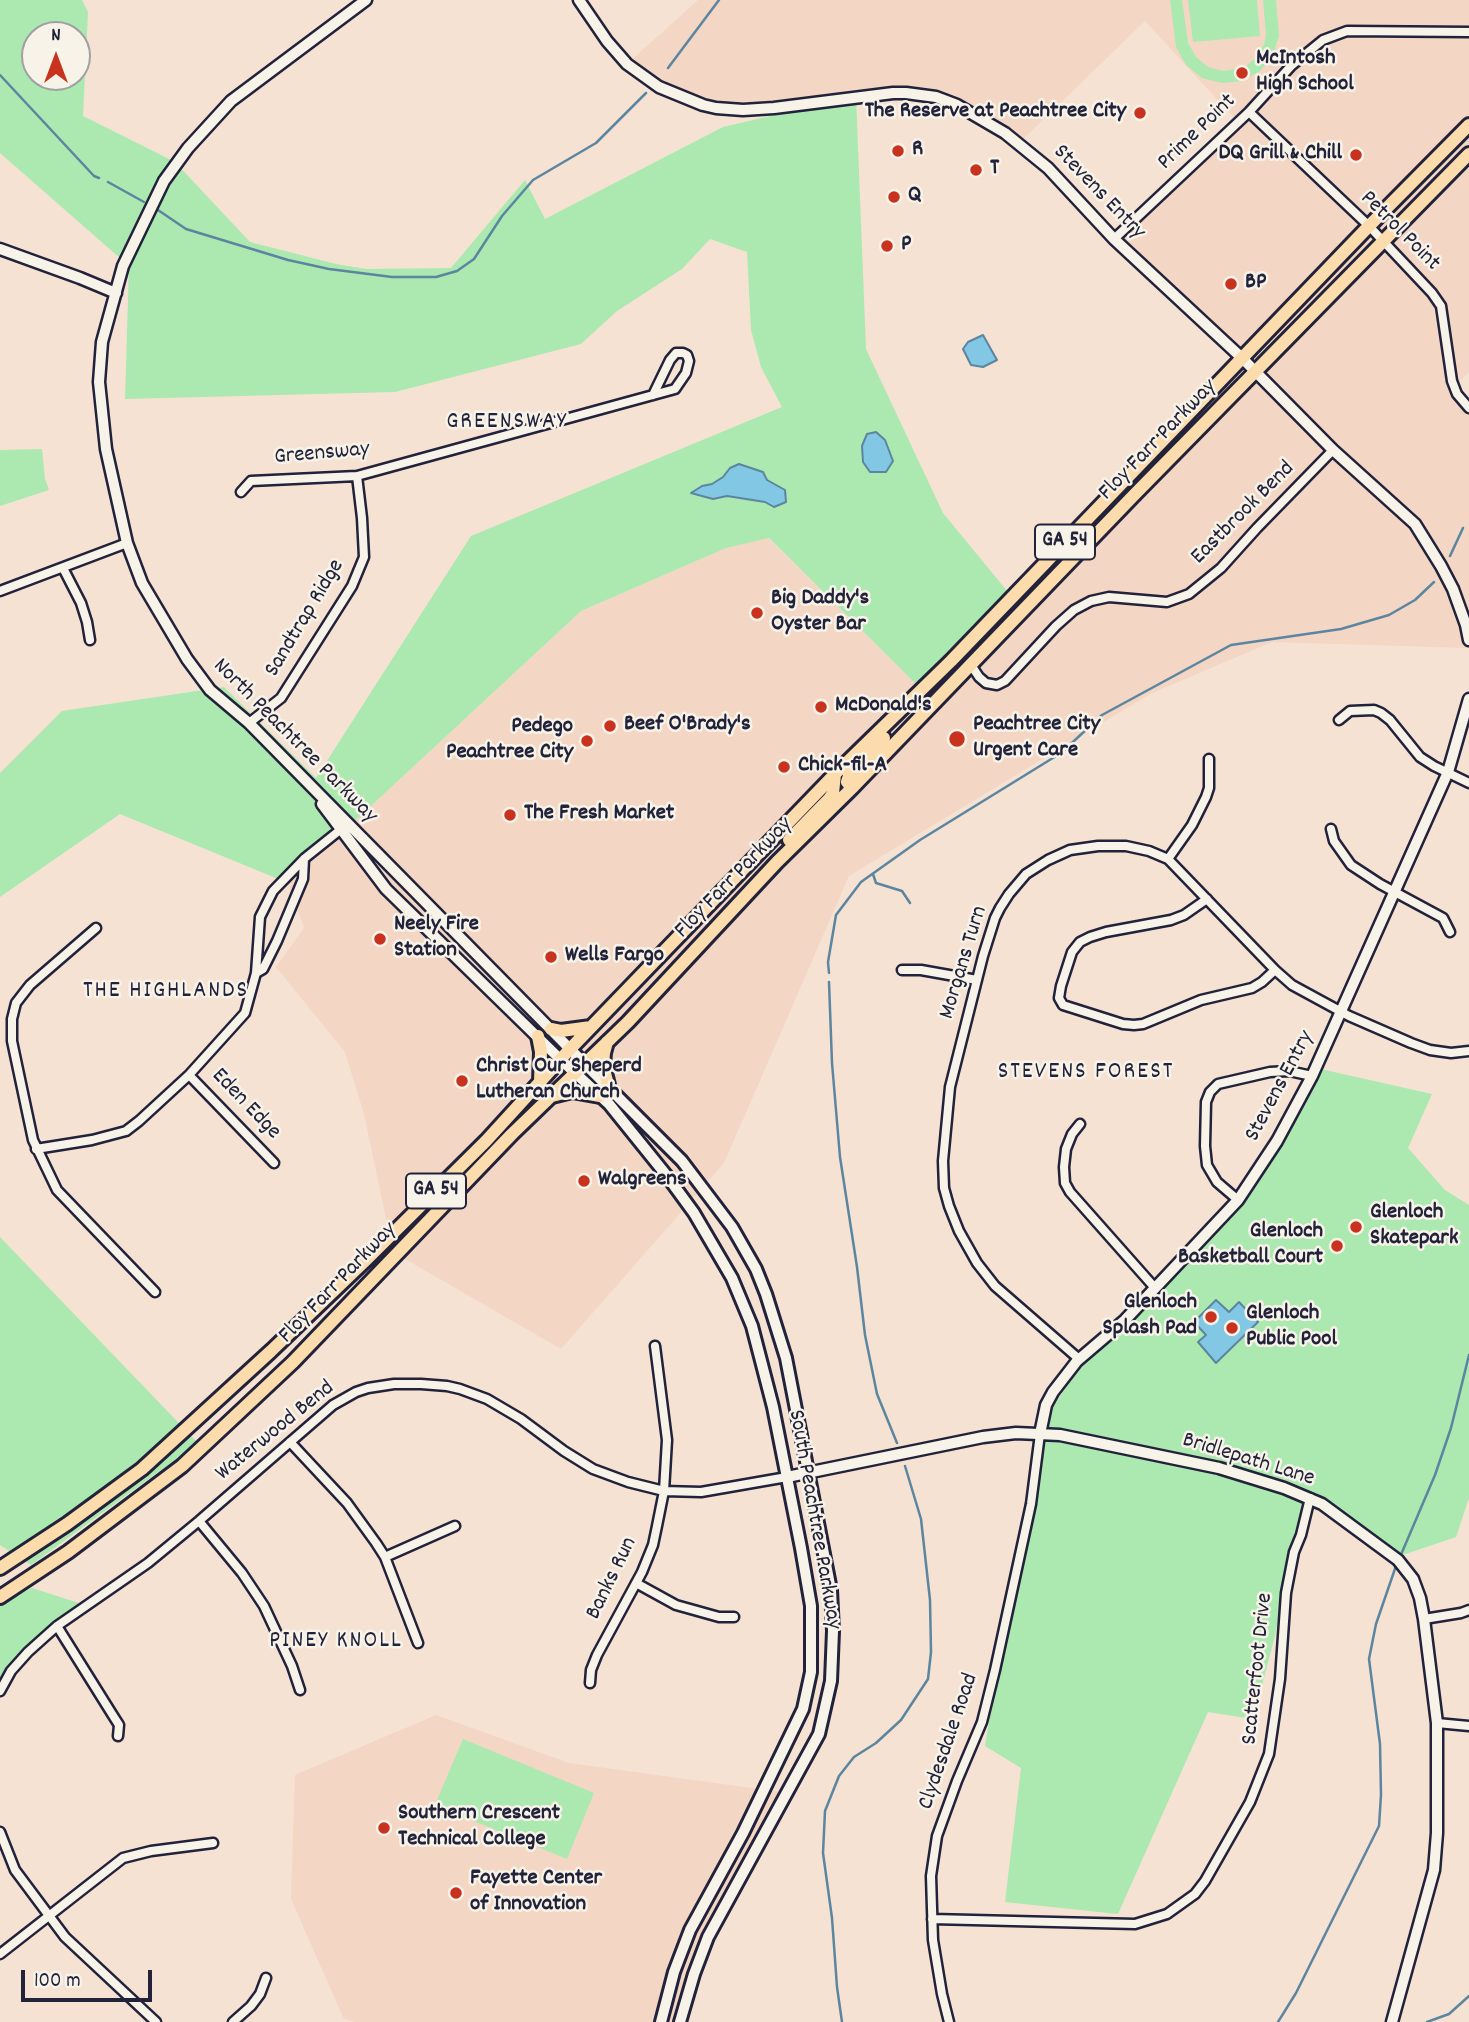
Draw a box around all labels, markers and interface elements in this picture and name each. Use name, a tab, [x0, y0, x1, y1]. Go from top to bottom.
north arrow	[21, 21, 91, 91]
text: N	[51, 23, 61, 50]
place label: McIntosh High School	[1256, 46, 1354, 100]
marker: McIntosh High School	[1234, 65, 1250, 81]
street label: Prime Point	[1153, 89, 1243, 177]
place label: The Reserve at Peachtree City	[865, 99, 1126, 127]
marker: The Reserve at Peachtree City	[1132, 105, 1148, 121]
place label: R	[912, 137, 923, 165]
street label: Stevens Entry	[1046, 140, 1150, 246]
place label: DQ Grill & Chill	[1218, 141, 1342, 169]
marker: R	[890, 143, 906, 159]
marker: DQ Grill & Chill	[1348, 147, 1364, 163]
place label: T	[990, 156, 999, 184]
marker: T	[968, 162, 984, 178]
place label: Q	[908, 183, 921, 211]
street label: Petrol Point	[1353, 186, 1445, 278]
marker: Q	[886, 189, 902, 205]
place label: P	[901, 232, 911, 260]
marker: P	[879, 238, 895, 254]
place label: BP	[1245, 270, 1266, 298]
marker: BP	[1223, 276, 1239, 292]
street label: Floy Farr Parkway	[1094, 375, 1224, 507]
district label: GREENSWAY	[447, 410, 567, 438]
street label: Greensway	[273, 437, 371, 473]
street label: Eastbrook Bend	[1186, 456, 1302, 572]
road number: GA 54	[1035, 524, 1095, 560]
street label: Sandtrap Ridge	[260, 555, 352, 683]
place label: Big Daddy's Oyster Bar	[771, 586, 869, 640]
marker: Big Daddy's Oyster Bar	[749, 605, 765, 621]
street label: North Peachtree Parkway	[206, 654, 382, 830]
place label: McDonald's	[835, 693, 932, 721]
marker: McDonald's	[813, 699, 829, 715]
place label: Beef O'Brady's	[624, 712, 751, 740]
place label: Peachtree City Urgent Care	[973, 712, 1100, 766]
place label: Pedego Peachtree City	[446, 714, 573, 768]
marker: Beef O'Brady's	[602, 718, 618, 734]
marker: Peachtree City Urgent Care	[947, 729, 967, 749]
marker: Pedego Peachtree City	[579, 733, 595, 749]
place label: Chick-fil-A	[798, 753, 887, 781]
marker: Chick-fil-A	[776, 759, 792, 775]
place label: The Fresh Market	[524, 801, 674, 829]
marker: The Fresh Market	[502, 807, 518, 823]
street label: Floy Farr Parkway	[670, 813, 800, 945]
street label: Morgans Turn	[935, 903, 995, 1023]
place label: Neely Fire Station	[394, 912, 479, 966]
marker: Neely Fire Station	[372, 931, 388, 947]
place label: Wells Fargo	[565, 943, 664, 971]
marker: Wells Fargo	[543, 949, 559, 965]
district label: THE HIGHLANDS	[85, 979, 247, 1007]
street label: Stevens Entry	[1240, 1027, 1322, 1147]
place label: Christ Our Sheperd Lutheran Church	[476, 1054, 642, 1108]
district label: STEVENS FOREST	[999, 1060, 1173, 1088]
street label: Eden Edge	[204, 1064, 286, 1146]
marker: Christ Our Sheperd Lutheran Church	[454, 1073, 470, 1089]
place label: Walgreens	[598, 1167, 687, 1195]
marker: Walgreens	[576, 1173, 592, 1189]
road number: GA 54	[406, 1174, 466, 1208]
place label: Glenloch Skatepark	[1370, 1200, 1458, 1254]
street label: Floy Farr Parkway	[274, 1218, 404, 1350]
place label: Glenloch Basketball Court	[1178, 1219, 1323, 1273]
marker: Glenloch Skatepark	[1348, 1219, 1364, 1235]
marker: Glenloch Basketball Court	[1329, 1238, 1345, 1254]
place label: Glenloch Splash Pad	[1102, 1290, 1197, 1344]
place label: Glenloch Public Pool	[1246, 1301, 1337, 1355]
marker: Glenloch Splash Pad	[1203, 1309, 1219, 1325]
marker: Glenloch Public Pool	[1224, 1320, 1240, 1336]
street label: Waterwood Bend	[211, 1376, 341, 1488]
street label: South Peachtree Parkway	[780, 1408, 846, 1632]
street label: Bridlepath Lane	[1179, 1428, 1317, 1494]
street label: Banks Run	[581, 1533, 645, 1625]
street label: Scatterfoot Drive	[1237, 1592, 1281, 1746]
district label: PINEY KNOLL	[271, 1629, 401, 1657]
street label: Clydesdale Road	[914, 1670, 986, 1814]
place label: Southern Crescent Technical College	[398, 1801, 560, 1855]
marker: Southern Crescent Technical College	[376, 1820, 392, 1836]
place label: Fayette Center of Innovation	[470, 1866, 602, 1920]
marker: Fayette Center of Innovation	[448, 1885, 464, 1901]
scale bar	[24, 1955, 156, 1999]
text: 100 m	[34, 1967, 81, 1997]

